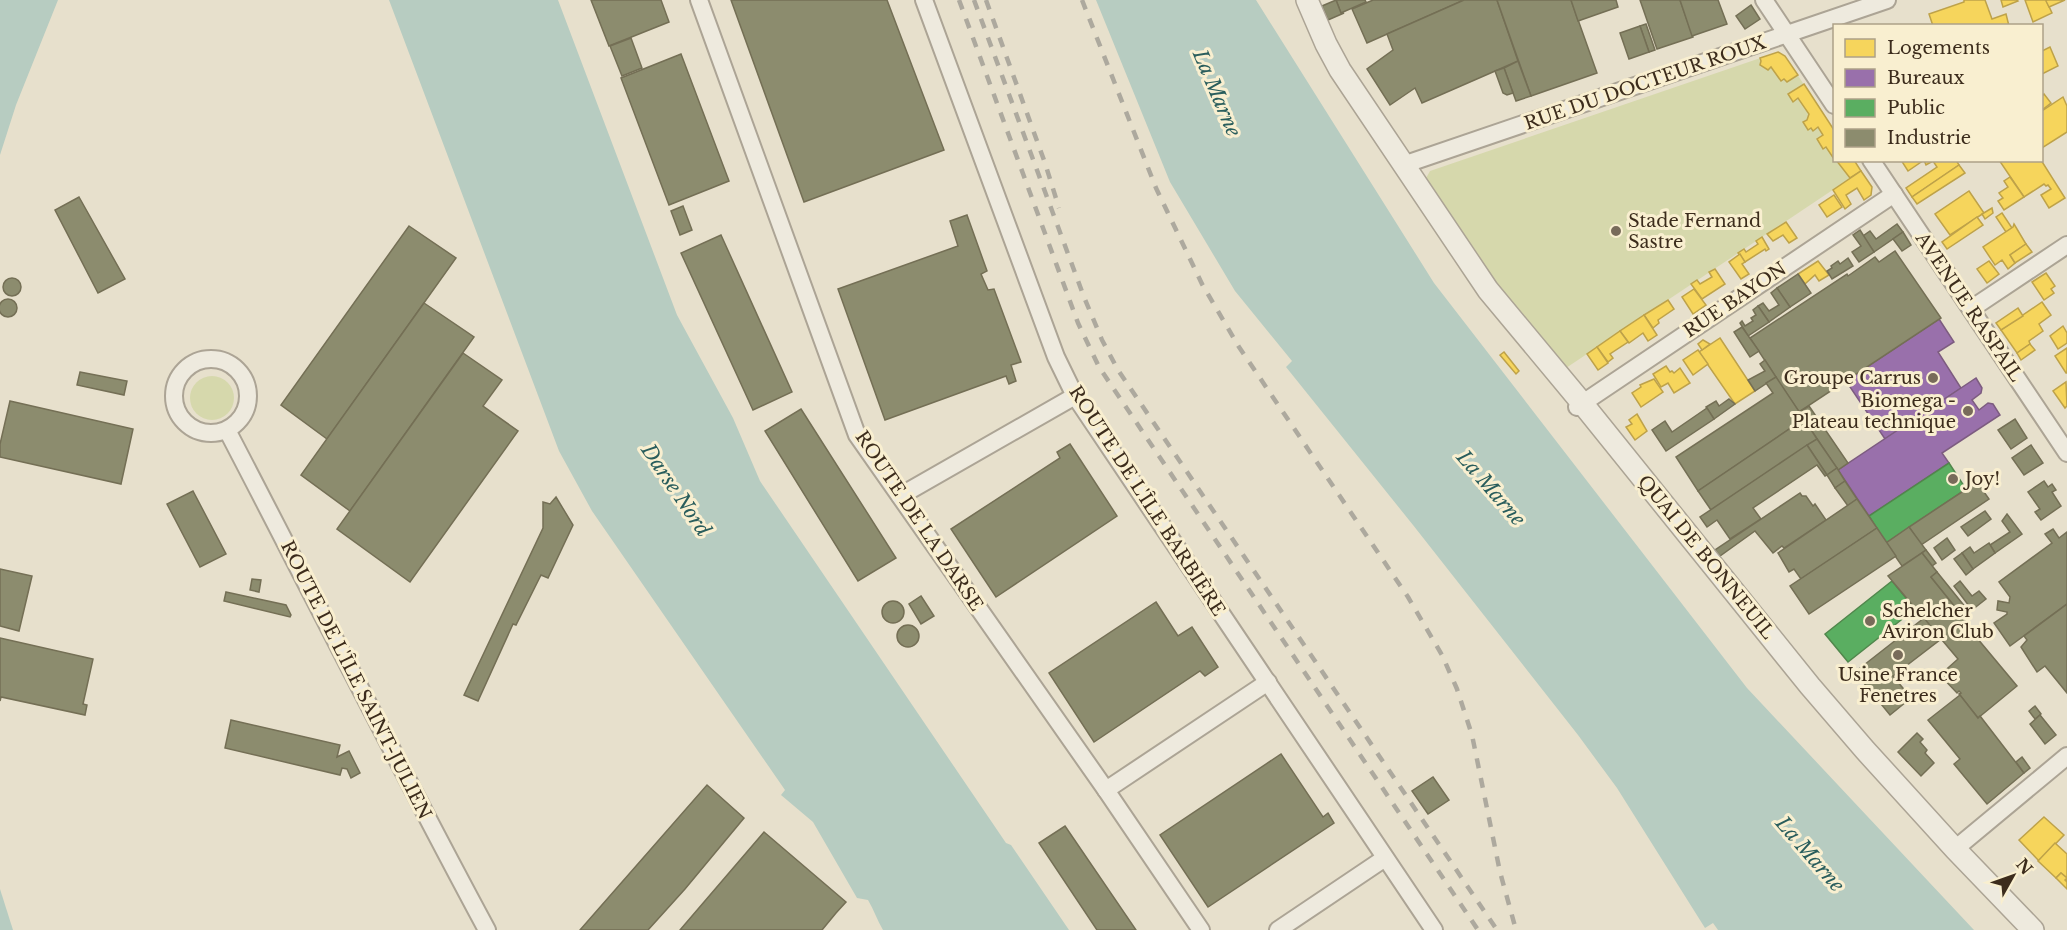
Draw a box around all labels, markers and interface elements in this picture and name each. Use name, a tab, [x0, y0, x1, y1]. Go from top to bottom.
legend	[1833, 24, 2043, 162]
street label: RUE DU DOCTEUR ROUX	[1521, 31, 1769, 135]
text: Logements	[1887, 37, 1990, 59]
water label: La Marne	[1188, 45, 1246, 140]
text: Bureaux	[1887, 67, 1965, 89]
text: Public	[1887, 97, 1945, 119]
text: Industrie	[1887, 127, 1971, 149]
place label: Stade Fernand Sastre	[1628, 210, 1761, 253]
marker: Stade Fernand Sastre	[1609, 224, 1623, 238]
street label: AVENUE RASPAIL	[1910, 227, 2027, 386]
street label: RUE BAYON	[1679, 258, 1791, 342]
place label: Groupe Carrus	[1784, 367, 1921, 389]
marker: Groupe Carrus	[1926, 371, 1940, 385]
street label: ROUTE DE L'ÎLE BARBIÈRE	[1064, 381, 1231, 620]
place label: Biomega - Plateau technique	[1792, 390, 1956, 433]
marker: Biomega - Plateau technique	[1961, 404, 1975, 418]
street label: ROUTE DE LA DARSE	[851, 427, 987, 615]
water label: Darse Nord	[636, 438, 716, 541]
water label: La Marne	[1451, 445, 1530, 531]
place label: Joy!	[1963, 468, 2000, 490]
street label: QUAI DE BONNEUIL	[1633, 471, 1779, 643]
marker: Joy!	[1946, 472, 1960, 486]
street label: ROUTE DE L'ÎLE SAINT-JULIEN	[276, 537, 437, 823]
place label: Schelcher Aviron Club	[1881, 600, 1994, 643]
marker: Schelcher Aviron Club	[1863, 614, 1877, 628]
marker: Usine France Fenetres	[1891, 648, 1905, 662]
place label: Usine France Fenetres	[1838, 664, 1958, 707]
water label: La Marne	[1770, 811, 1849, 897]
north arrow	[1983, 846, 2043, 906]
text: N	[2012, 854, 2037, 879]

